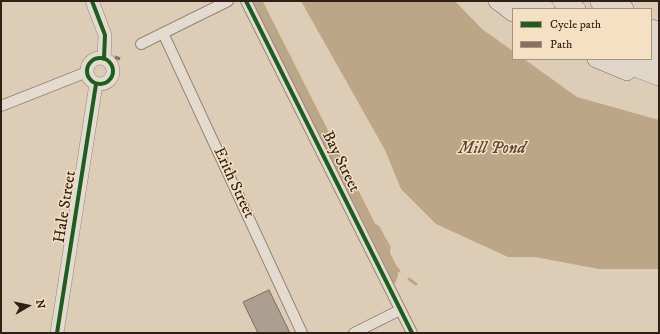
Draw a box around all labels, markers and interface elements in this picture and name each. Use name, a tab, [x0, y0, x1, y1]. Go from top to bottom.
legend	[512, 8, 652, 60]
text: Cycle path	[550, 17, 601, 32]
text: Path	[550, 37, 572, 52]
street label: Bay Street	[317, 128, 363, 196]
water label: Mill Pond	[459, 139, 525, 159]
street label: Erith Street	[208, 144, 258, 222]
street label: Hale Street	[51, 170, 81, 244]
north arrow	[8, 286, 48, 326]
text: N	[32, 299, 47, 310]

